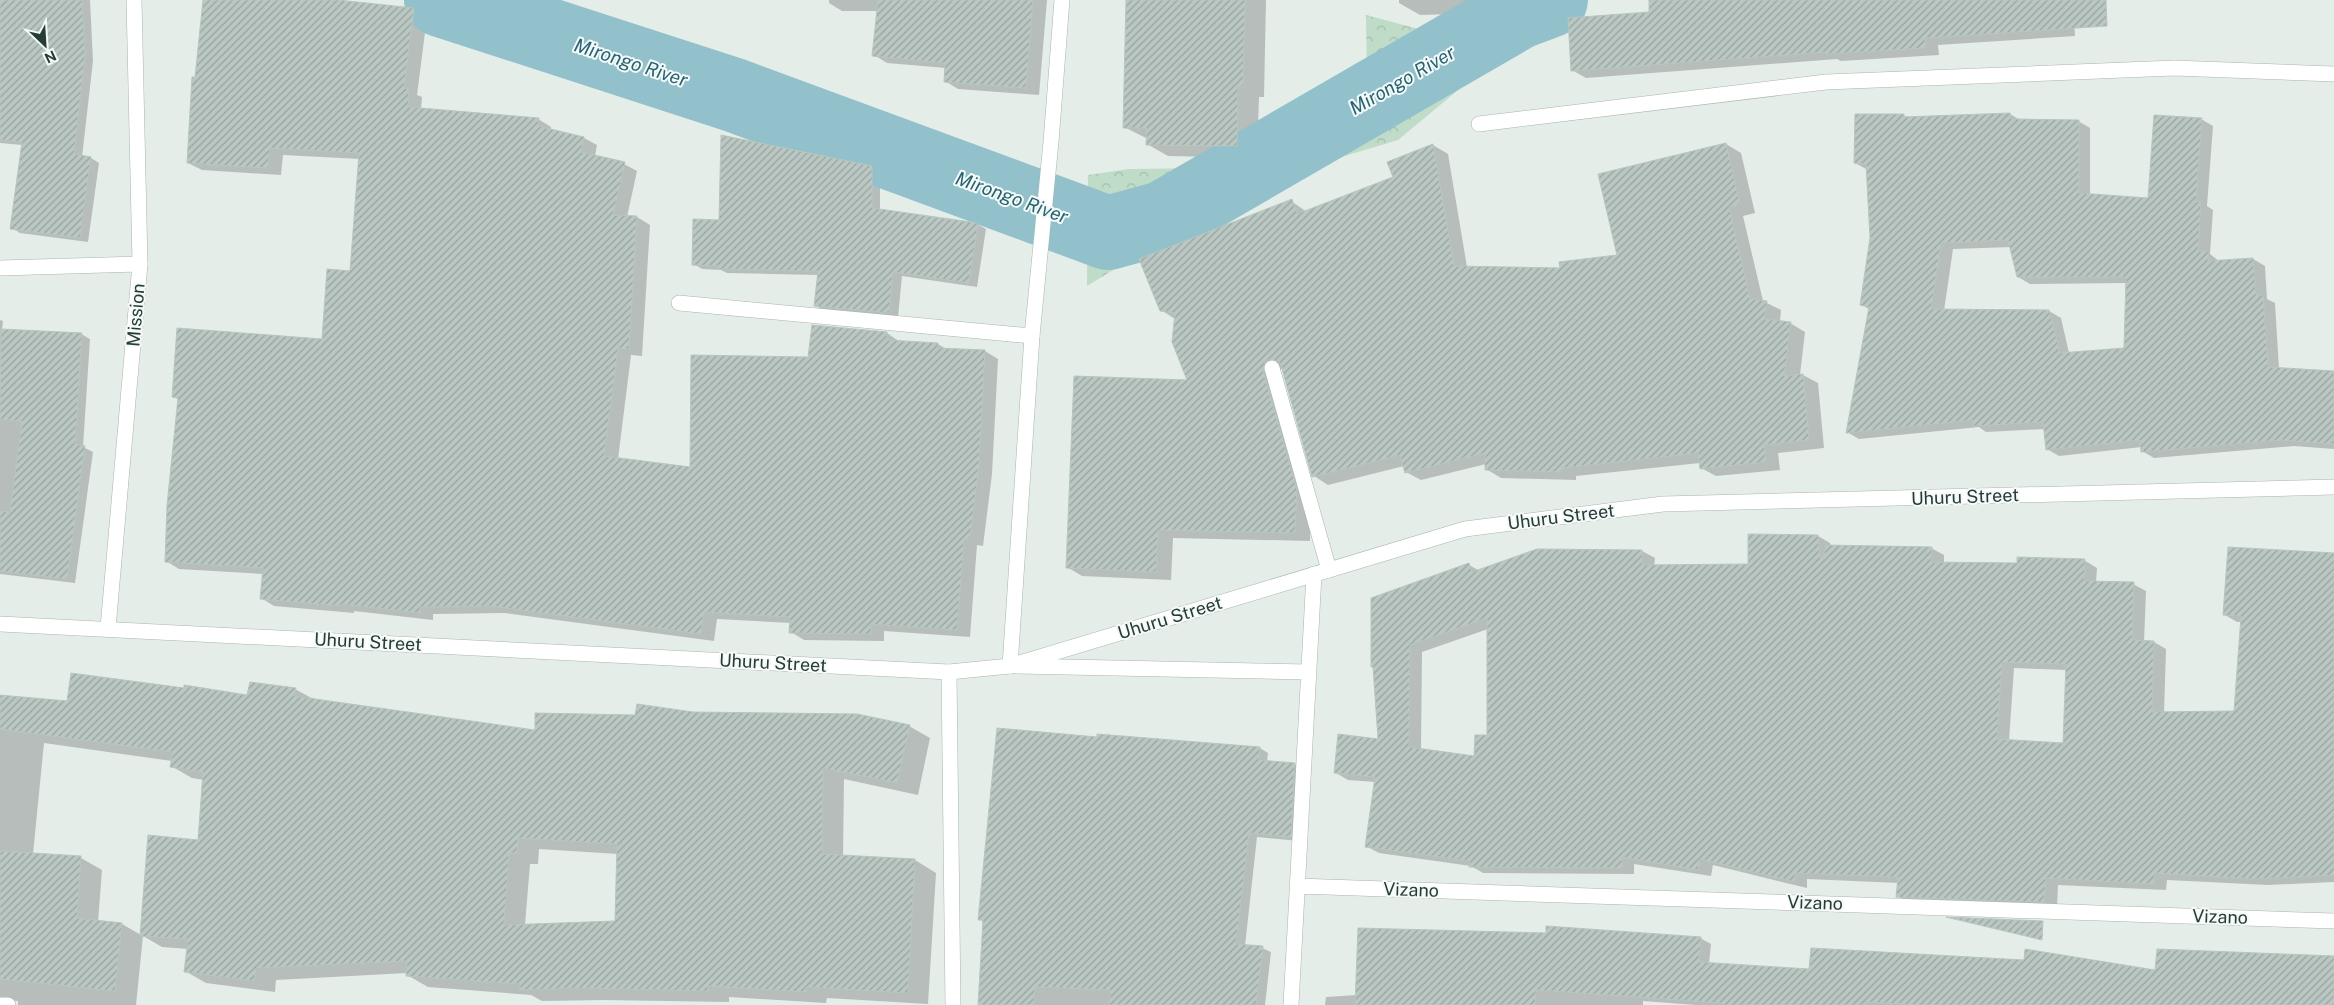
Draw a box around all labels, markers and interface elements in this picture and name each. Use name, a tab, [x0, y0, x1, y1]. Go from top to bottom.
north arrow	[20, 20, 70, 70]
water label: Mirongo River	[571, 33, 691, 91]
water label: Mirongo River	[1345, 41, 1459, 119]
text: N	[42, 47, 59, 66]
water label: Mirongo River	[953, 166, 1072, 228]
street label: Mission	[122, 282, 149, 348]
street label: Uhuru Street	[1911, 484, 2019, 509]
street label: Uhuru Street	[1506, 500, 1616, 534]
street label: Uhuru Street	[1115, 592, 1225, 643]
street label: Uhuru Street	[314, 628, 423, 655]
street label: Uhuru Street	[719, 649, 828, 676]
street label: Vizano	[1383, 878, 1439, 901]
street label: Vizano	[1787, 891, 1843, 914]
street label: Vizano	[2192, 905, 2248, 928]

